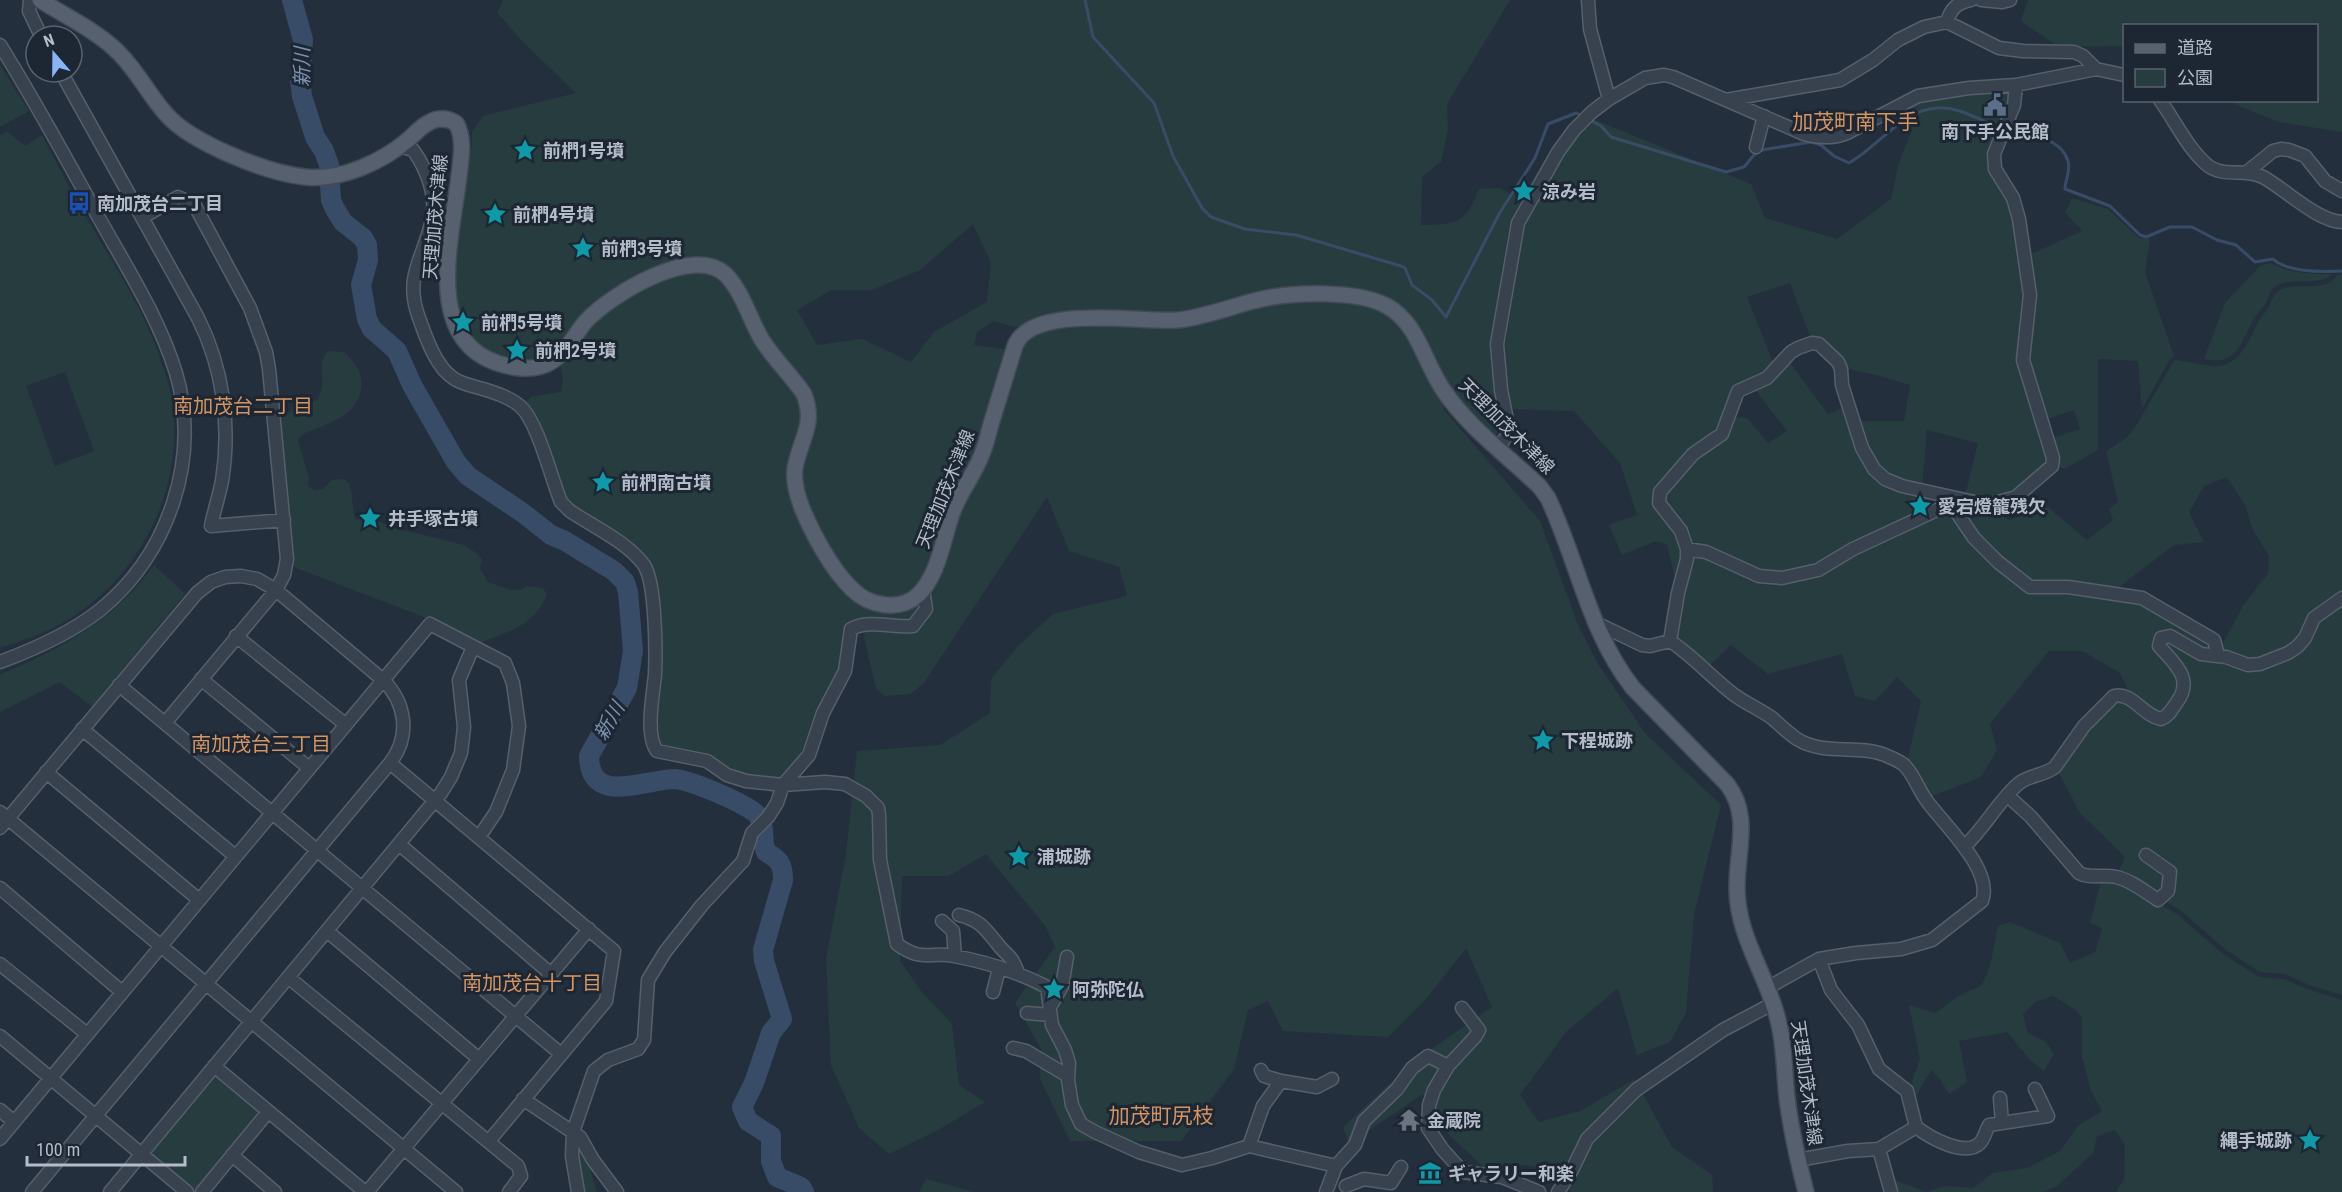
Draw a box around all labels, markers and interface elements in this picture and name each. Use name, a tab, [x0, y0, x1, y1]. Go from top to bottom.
north arrow	[24, 24, 84, 84]
legend	[2123, 24, 2318, 102]
text: N	[41, 30, 57, 51]
text: 道路	[2177, 37, 2213, 58]
water label: 新川	[290, 45, 314, 87]
text: 公園	[2177, 67, 2213, 88]
public building icon: 南下手公民館	[1982, 92, 2008, 118]
district label: 加茂町南下手	[1792, 110, 1918, 134]
place label: 南下手公民館	[1941, 121, 2049, 142]
place icon: 前椚1号墳	[512, 137, 538, 163]
place label: 前椚1号墳	[543, 140, 624, 161]
street label: 天理加茂木津線	[419, 153, 451, 281]
place icon: 涼み岩	[1511, 178, 1537, 204]
place label: 涼み岩	[1542, 181, 1596, 202]
bus stop icon: 南加茂台二丁目	[66, 190, 92, 216]
place label: 南加茂台二丁目	[97, 193, 223, 214]
place icon: 前椚4号墳	[482, 201, 508, 227]
place label: 前椚4号墳	[513, 204, 594, 225]
place icon: 前椚3号墳	[570, 235, 596, 261]
place label: 前椚3号墳	[601, 238, 682, 259]
place icon: 前椚5号墳	[450, 309, 476, 335]
place label: 前椚5号墳	[481, 312, 562, 333]
place icon: 前椚2号墳	[504, 337, 530, 363]
place label: 前椚2号墳	[535, 340, 616, 361]
street label: 天理加茂木津線	[1455, 374, 1559, 478]
district label: 南加茂台二丁目	[173, 394, 313, 418]
street label: 天理加茂木津線	[912, 427, 978, 551]
place icon: 前椚南古墳	[590, 469, 616, 495]
place label: 前椚南古墳	[621, 472, 711, 493]
place icon: 愛宕燈籠残欠	[1907, 493, 1933, 519]
place label: 愛宕燈籠残欠	[1938, 496, 2046, 517]
place icon: 井手塚古墳	[357, 505, 383, 531]
place label: 井手塚古墳	[388, 508, 478, 529]
water label: 新川	[589, 696, 630, 744]
place icon: 下程城跡	[1530, 727, 1556, 753]
place label: 下程城跡	[1561, 730, 1633, 751]
district label: 南加茂台三丁目	[191, 732, 331, 756]
place icon: 浦城跡	[1006, 843, 1032, 869]
place label: 浦城跡	[1037, 846, 1091, 867]
district label: 南加茂台十丁目	[462, 971, 602, 995]
place icon: 阿弥陀仏	[1041, 976, 1067, 1002]
place label: 阿弥陀仏	[1072, 979, 1144, 1000]
street label: 天理加茂木津線	[1788, 1019, 1826, 1147]
district label: 加茂町尻枝	[1109, 1104, 1214, 1128]
temple icon: 金蔵院	[1396, 1107, 1422, 1133]
place label: 金蔵院	[1427, 1110, 1481, 1131]
place icon: 縄手城跡	[2297, 1127, 2323, 1153]
scale bar	[27, 1129, 184, 1167]
place label: 縄手城跡	[2220, 1130, 2292, 1151]
text: 100 m	[36, 1139, 80, 1160]
museum icon: ギャラリー和楽	[1417, 1160, 1443, 1186]
place label: ギャラリー和楽	[1448, 1163, 1574, 1184]

